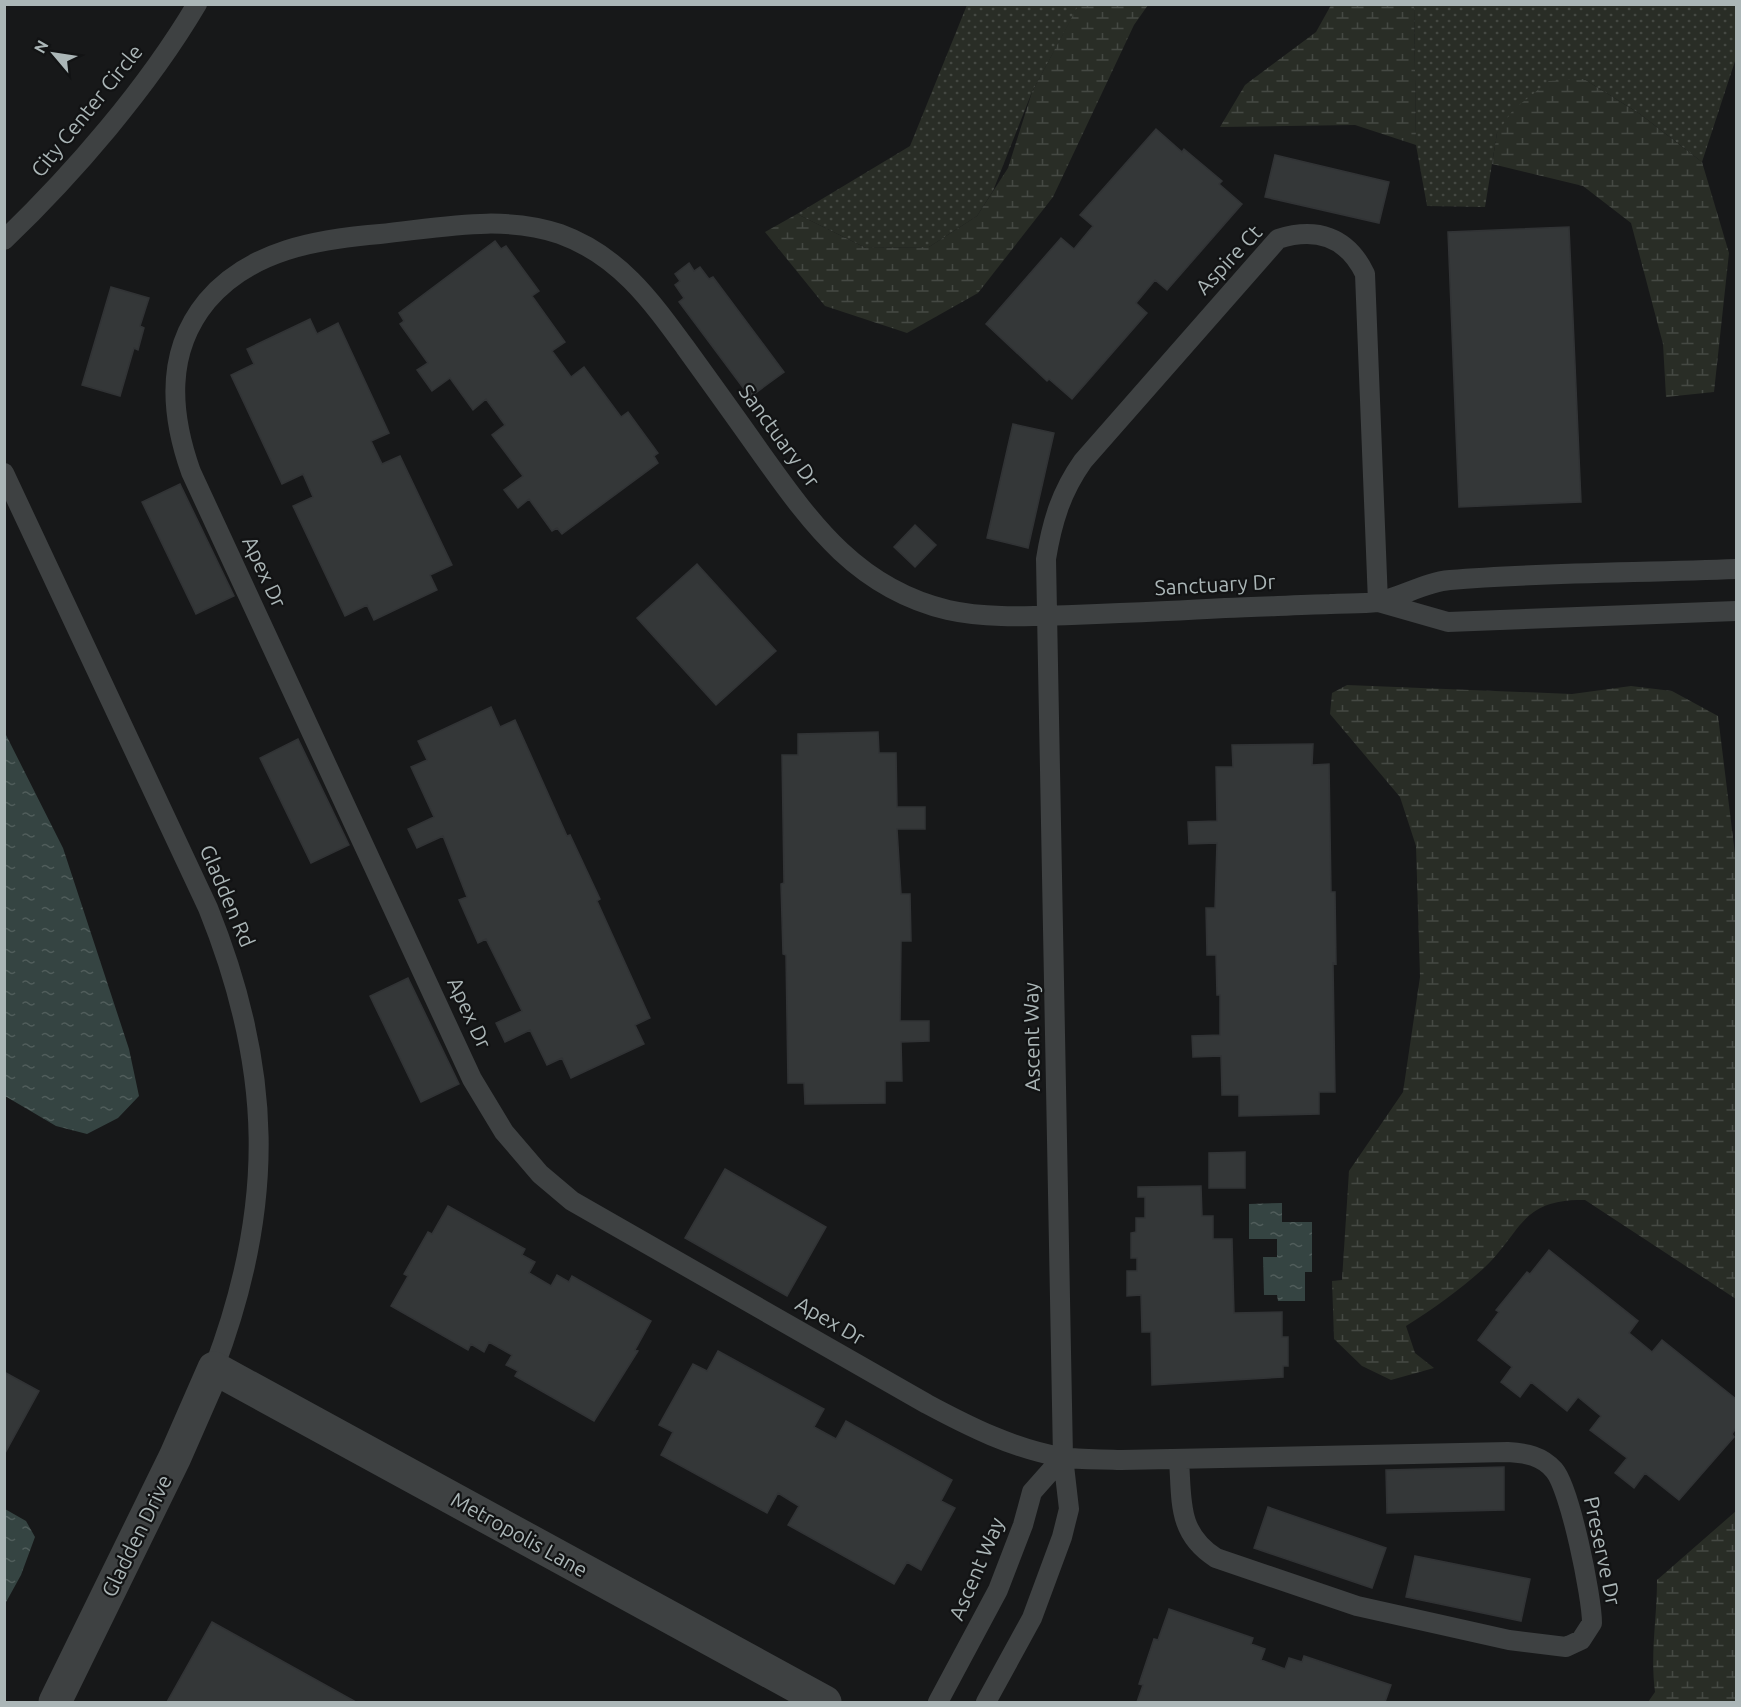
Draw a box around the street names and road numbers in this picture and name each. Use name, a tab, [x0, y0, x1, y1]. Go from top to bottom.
street label: City Center Circle	[26, 39, 147, 181]
street label: Aspire Ct	[1190, 220, 1266, 299]
street label: Sanctuary Dr	[735, 380, 825, 491]
street label: Apex Dr	[238, 532, 292, 611]
street label: Sanctuary Dr	[1154, 569, 1276, 599]
street label: Gladden Rd	[196, 841, 260, 950]
street label: Apex Dr	[443, 973, 497, 1052]
street label: Ascent Way	[1018, 982, 1044, 1092]
street label: Apex Dr	[792, 1291, 869, 1349]
street label: Gladden Drive	[96, 1471, 176, 1601]
street label: Metropolis Lane	[447, 1487, 592, 1582]
street label: Preserve Dr	[1580, 1494, 1626, 1607]
street label: Ascent Way	[944, 1514, 1008, 1624]

